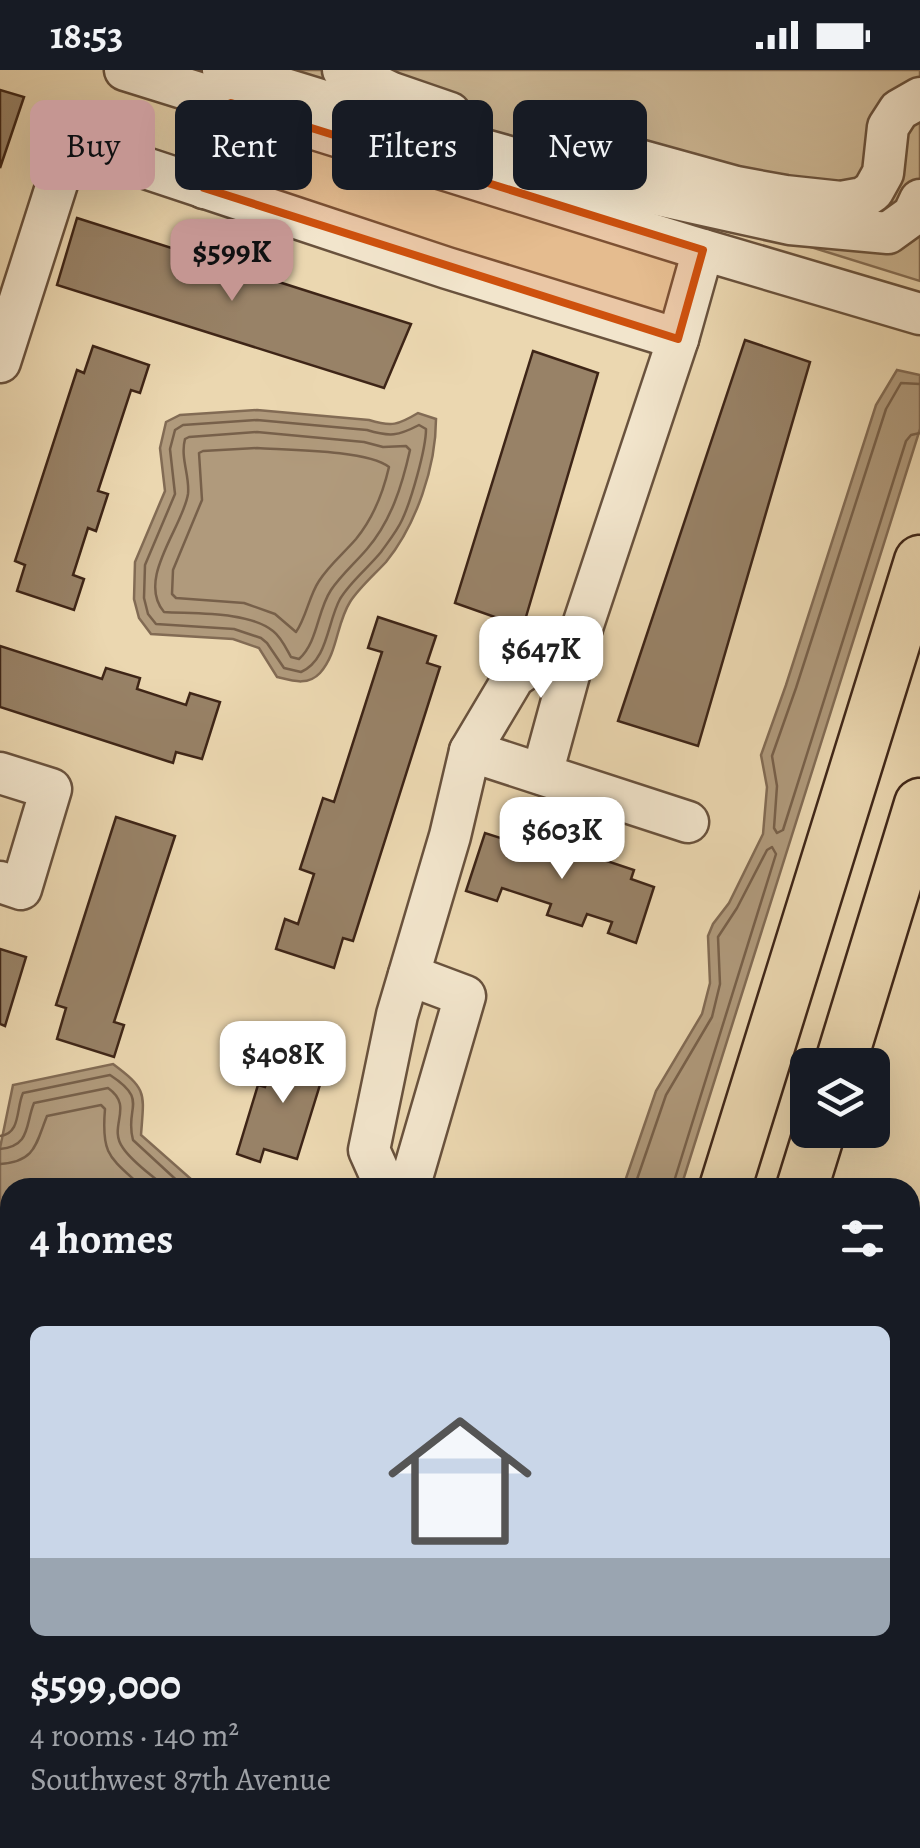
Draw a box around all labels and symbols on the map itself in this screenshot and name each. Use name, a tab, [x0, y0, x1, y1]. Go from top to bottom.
pin: $599K	[162, 219, 302, 304]
pin: $647K	[471, 616, 611, 701]
pin: $603K	[492, 797, 632, 882]
pin: $408K	[213, 1021, 353, 1106]

